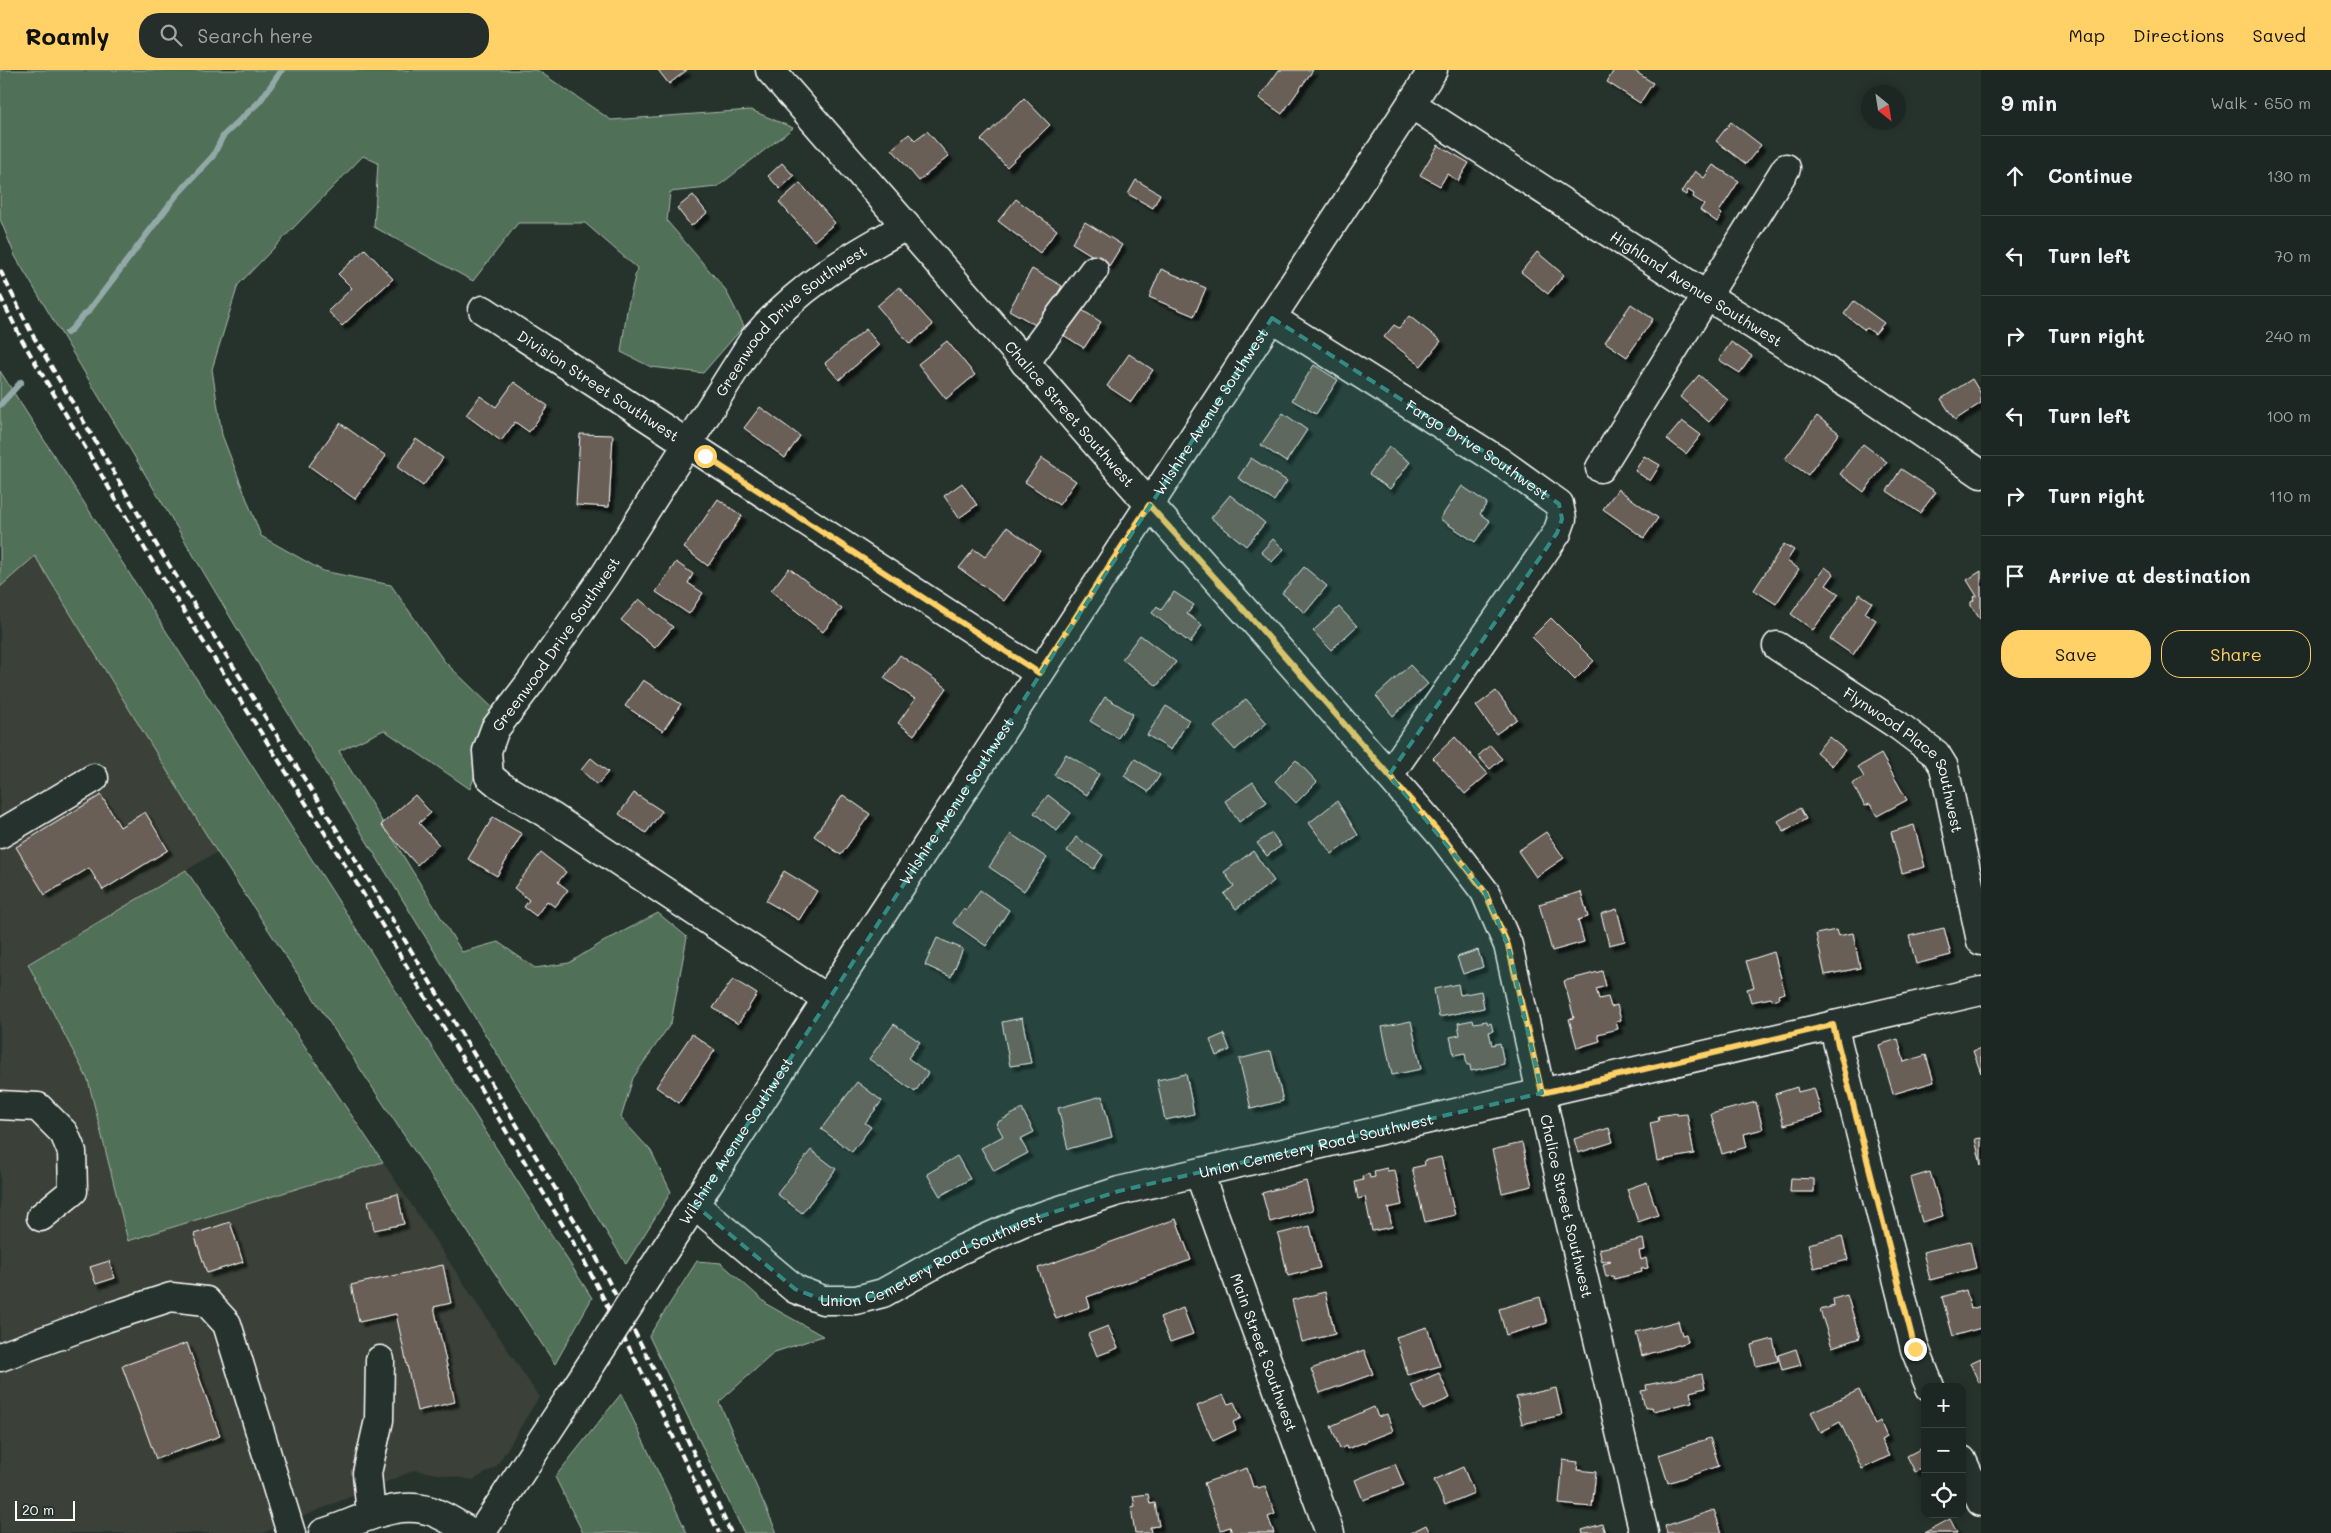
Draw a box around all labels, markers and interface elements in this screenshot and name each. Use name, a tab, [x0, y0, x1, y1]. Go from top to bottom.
search box	[139, 13, 489, 58]
text: Roamly	[25, 20, 109, 51]
icon: search	[157, 21, 185, 49]
text: Search here	[197, 23, 313, 48]
text: Map	[2068, 23, 2105, 47]
text: Directions	[2133, 23, 2225, 47]
text: Saved	[2253, 23, 2306, 47]
north arrow	[1861, 85, 1906, 130]
text: 9 min	[2001, 89, 2057, 116]
text: Walk · 650 m	[2211, 92, 2311, 113]
icon: ahead	[2001, 162, 2029, 190]
text: Continue	[2048, 163, 2133, 188]
text: 130 m	[2267, 165, 2311, 186]
street label: Highland Avenue Southwest	[1607, 226, 1786, 351]
street label: Greenwood Drive Southwest	[710, 240, 870, 400]
icon: left	[2001, 242, 2029, 270]
text: Turn left	[2048, 243, 2131, 268]
text: 70 m	[2274, 245, 2311, 266]
icon: right	[2001, 322, 2029, 350]
text: Turn right	[2048, 323, 2145, 348]
street label: Wilshire Avenue Southwest	[1148, 324, 1272, 499]
street label: Division Street Southwest	[514, 325, 683, 446]
text: 240 m	[2265, 325, 2311, 346]
street label: Chalice Street Southwest	[1001, 336, 1139, 491]
street label: Fargo Drive Southwest	[1402, 395, 1553, 504]
icon: left	[2001, 402, 2029, 430]
text: Turn left	[2048, 403, 2131, 428]
text: 100 m	[2266, 405, 2311, 426]
route start	[694, 445, 717, 468]
icon: right	[2001, 482, 2029, 510]
text: Turn right	[2048, 483, 2145, 508]
text: 110 m	[2269, 485, 2311, 506]
street label: Greenwood Drive Southwest	[487, 553, 624, 735]
icon: arrive	[2001, 562, 2029, 590]
text: Arrive at destination	[2048, 563, 2251, 588]
button: Save	[2001, 630, 2151, 678]
button: Share	[2161, 630, 2311, 678]
street label: Flynwood Place Southwest	[1840, 682, 1968, 834]
street label: Wilshire Avenue Southwest	[894, 714, 1018, 888]
street label: Wilshire Avenue Southwest	[674, 1053, 797, 1228]
street label: Union Cemetery Road Southwest	[1197, 1108, 1435, 1182]
street label: Chalice Street Southwest	[1536, 1112, 1598, 1300]
street label: Union Cemetery Road Southwest	[820, 1207, 1044, 1311]
street label: Main Street Southwest	[1226, 1271, 1302, 1434]
route end	[1904, 1338, 1927, 1361]
map controls	[1921, 1383, 1966, 1518]
button: +	[1921, 1383, 1966, 1428]
button: −	[1921, 1428, 1966, 1473]
button: locate	[1921, 1473, 1966, 1518]
scale bar	[15, 1498, 75, 1521]
text: 20 m	[22, 1500, 54, 1519]

